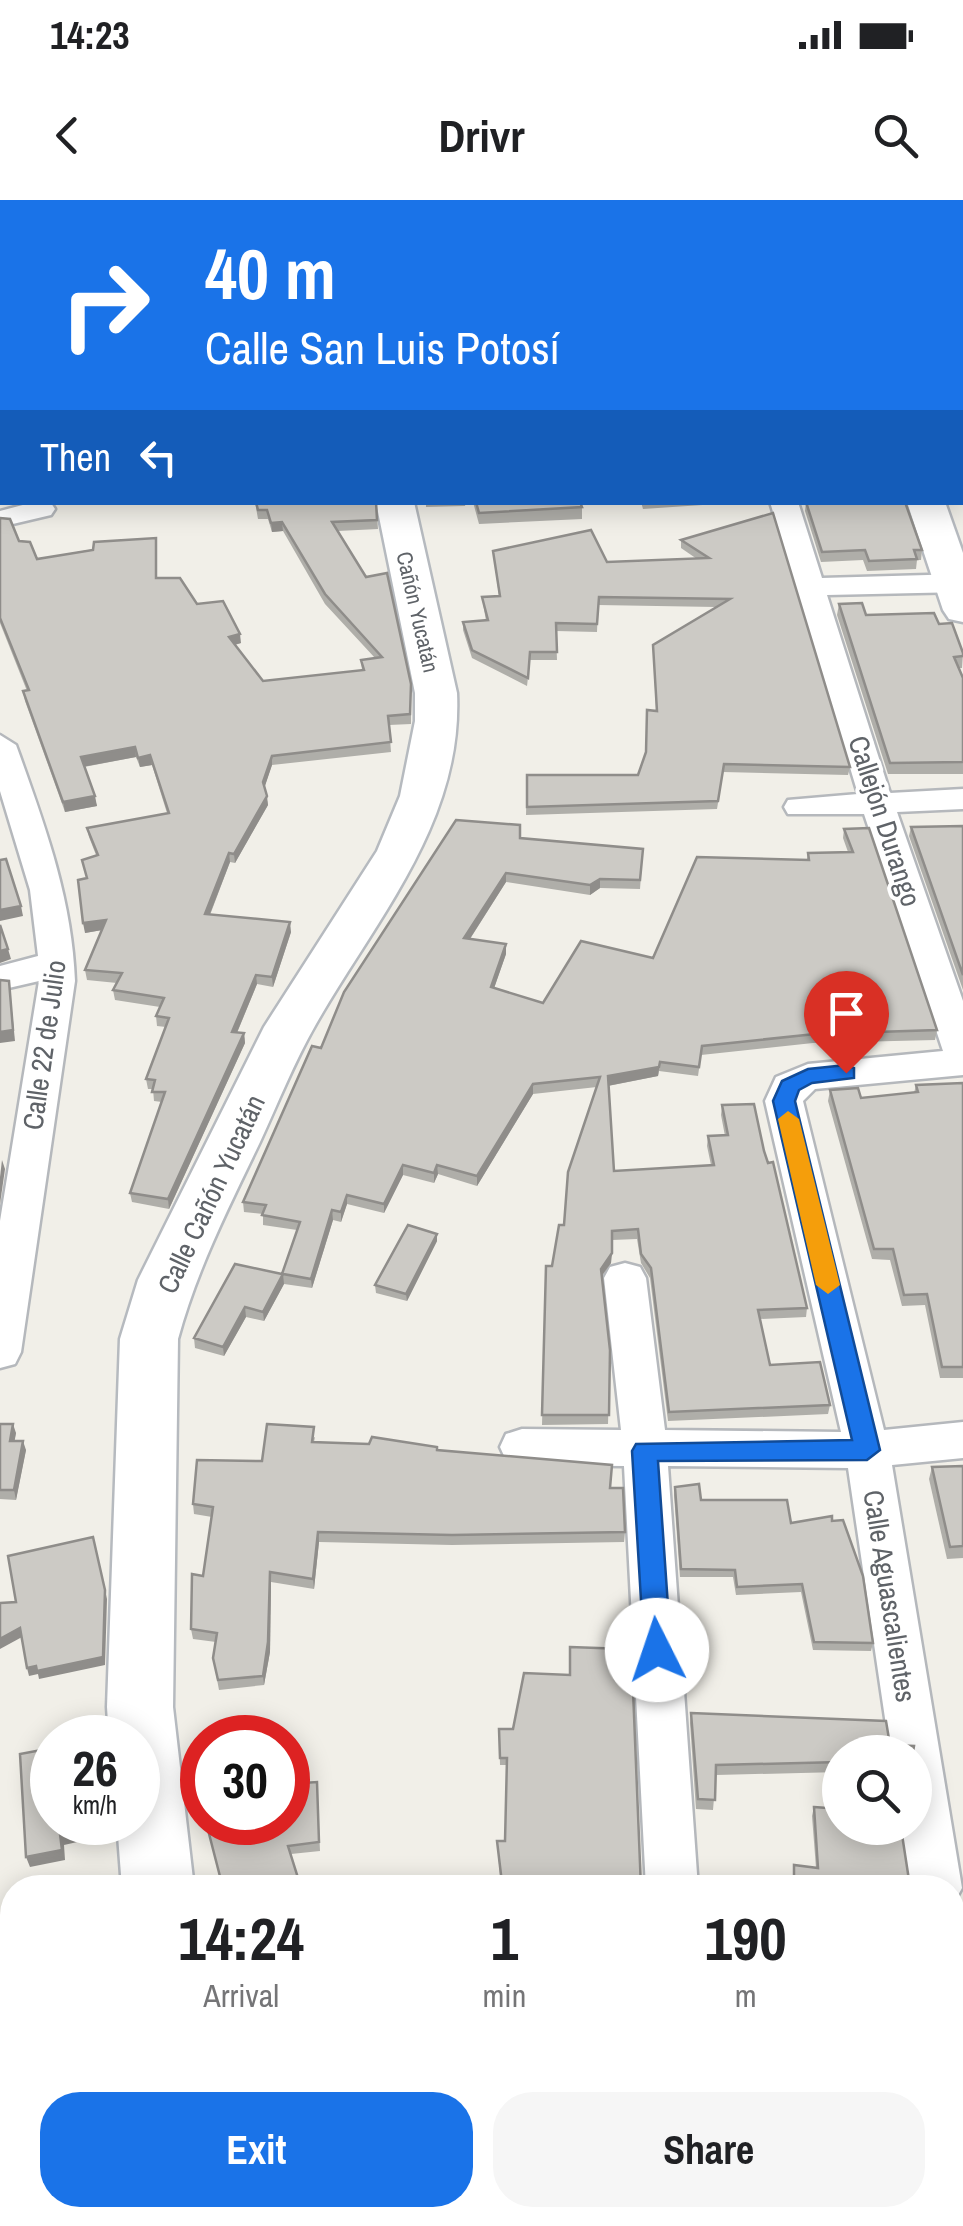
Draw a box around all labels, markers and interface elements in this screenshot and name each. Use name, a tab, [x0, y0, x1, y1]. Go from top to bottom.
text: 14:23	[50, 10, 130, 61]
text: Drivr	[438, 105, 525, 166]
icon: back	[40, 108, 95, 163]
icon: search	[868, 108, 923, 163]
text: 40 m	[205, 227, 336, 321]
icon: right	[40, 240, 170, 370]
text: Calle San Luis Potosí	[205, 317, 560, 378]
icon: left	[131, 430, 186, 485]
text: Then	[40, 432, 111, 483]
street label: Cañón Yucatán	[390, 549, 446, 675]
street label: Callejón Durango	[840, 731, 930, 911]
street label: Calle 22 de Julio	[13, 958, 75, 1132]
pin	[804, 971, 889, 1074]
icon: arrive	[819, 986, 874, 1041]
street label: Calle Cañón Yucatán	[148, 1088, 274, 1300]
street label: Calle Aguascalientes	[854, 1487, 926, 1705]
position arrow	[605, 1598, 709, 1702]
speed limit sign: 30	[180, 1715, 310, 1845]
text: 26	[72, 1734, 118, 1802]
map controls	[822, 1735, 932, 1845]
button: search	[822, 1735, 932, 1845]
text: km/h	[73, 1788, 117, 1822]
text: 14:24	[178, 1898, 304, 1979]
text: 1	[491, 1898, 518, 1979]
text: 190	[705, 1898, 787, 1979]
text: Arrival	[203, 1974, 279, 2017]
text: min	[482, 1974, 526, 2017]
text: m	[735, 1974, 757, 2017]
button: Exit	[40, 2092, 473, 2207]
button: Share	[493, 2092, 925, 2207]

